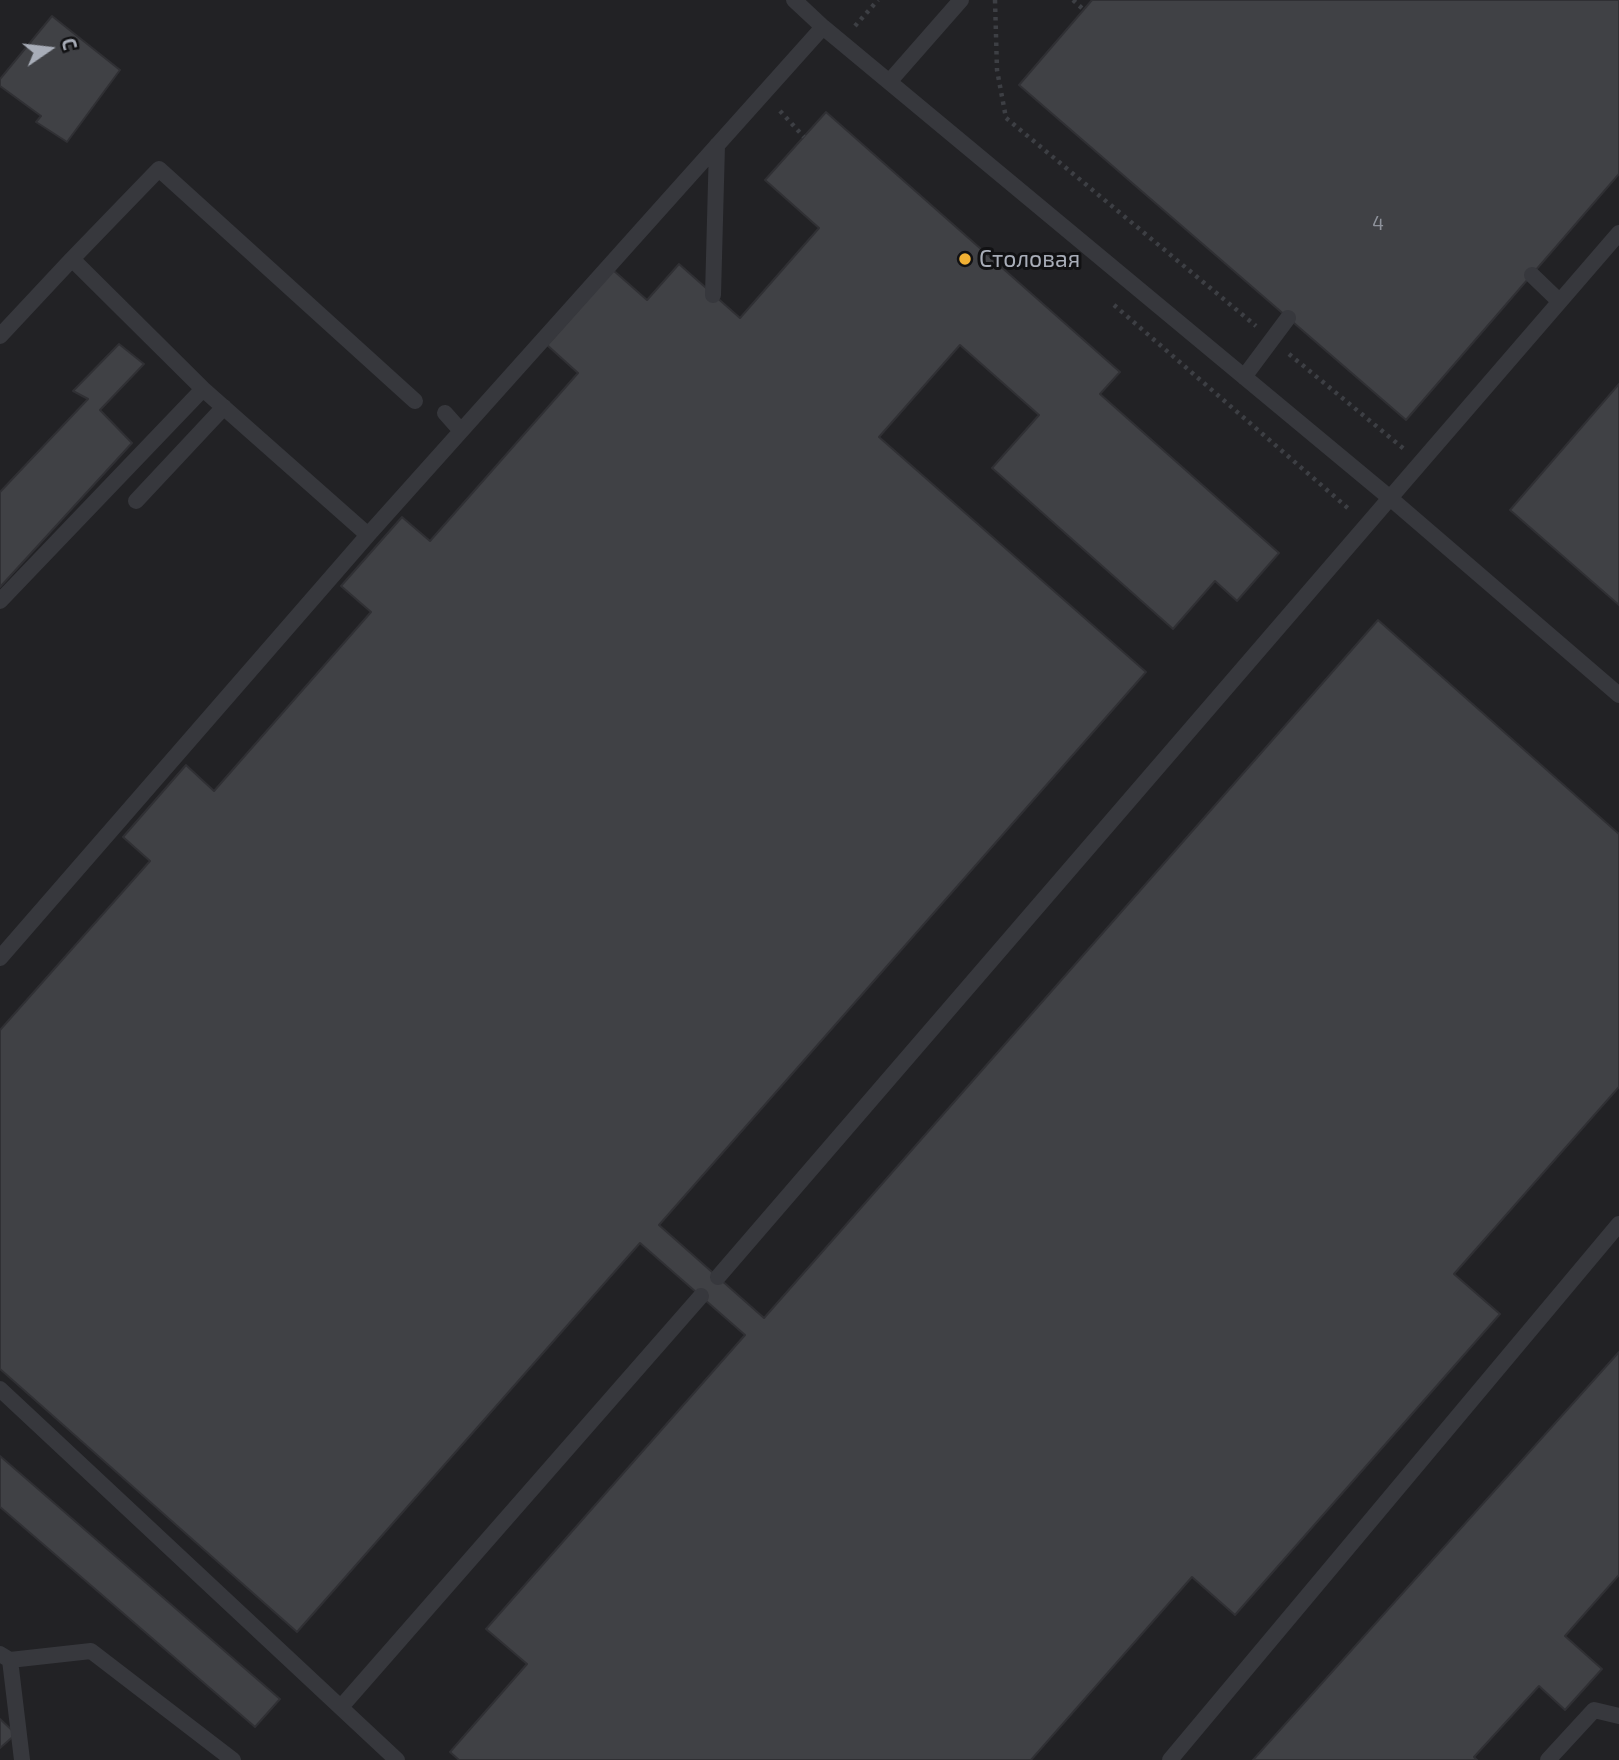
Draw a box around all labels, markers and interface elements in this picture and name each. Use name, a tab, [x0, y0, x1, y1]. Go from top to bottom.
north arrow	[14, 14, 84, 84]
text: С	[57, 36, 82, 52]
house number: 4	[1372, 213, 1384, 235]
place label: Столовая	[979, 245, 1080, 273]
marker: Столовая	[957, 251, 973, 267]

